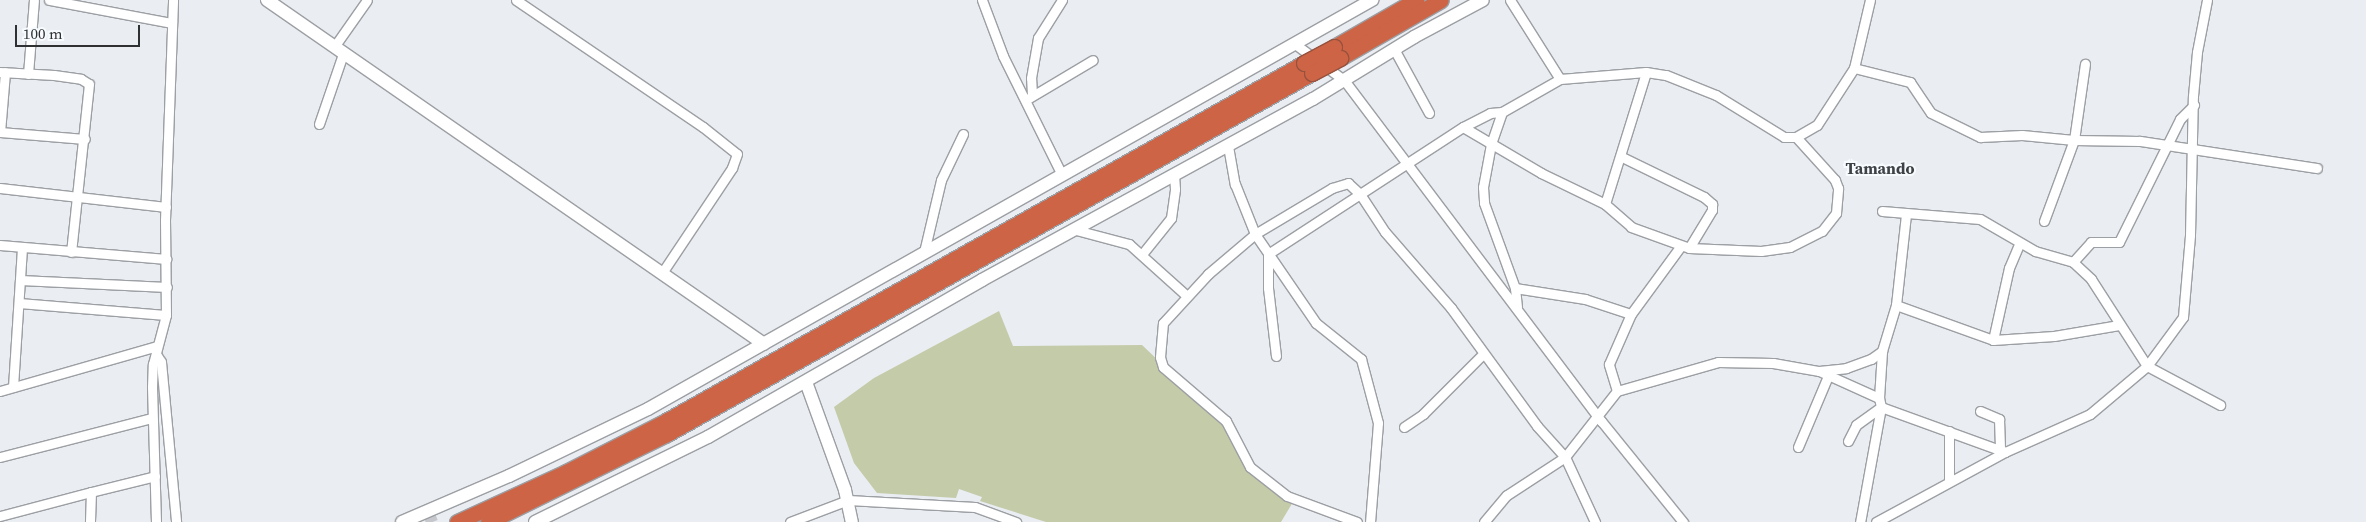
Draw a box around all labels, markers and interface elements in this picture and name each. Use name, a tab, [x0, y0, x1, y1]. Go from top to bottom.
scale bar	[18, 15, 142, 47]
text: 100 m	[23, 23, 63, 44]
district label: Tamando	[1846, 158, 1914, 178]

